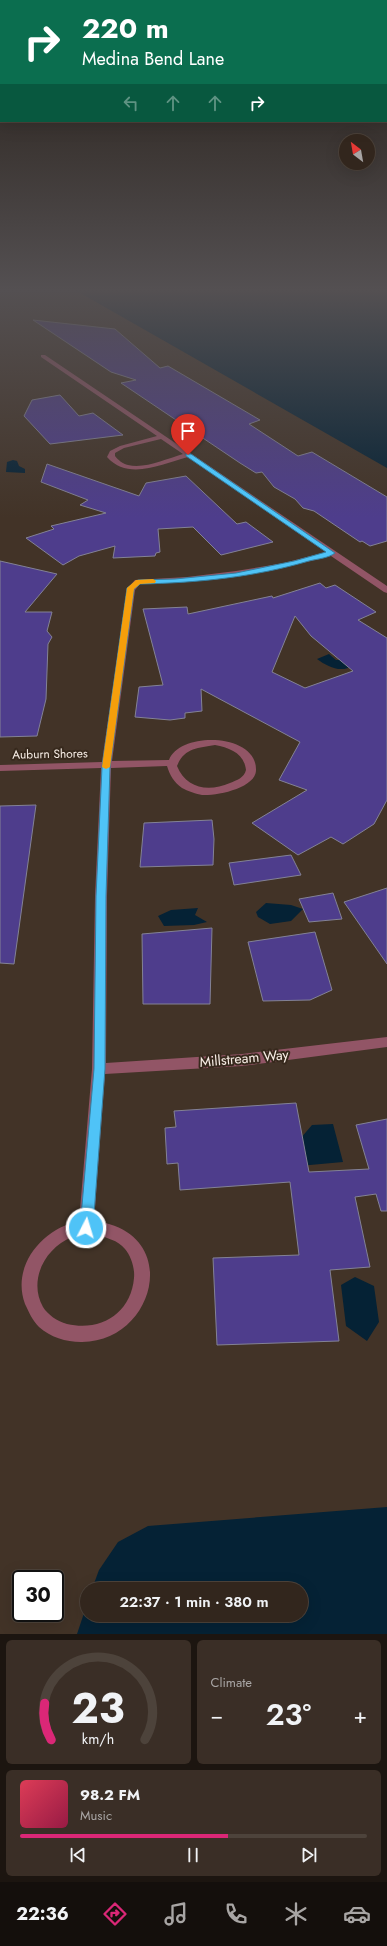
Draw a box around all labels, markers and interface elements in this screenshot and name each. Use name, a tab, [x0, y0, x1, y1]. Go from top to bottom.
text: 220 m	[82, 8, 169, 49]
icon: right	[16, 16, 68, 68]
text: Medina Bend Lane	[82, 46, 224, 72]
icon: left	[120, 92, 142, 114]
icon: ahead	[162, 92, 184, 114]
icon: ahead	[204, 92, 226, 114]
icon: right	[246, 92, 268, 114]
north arrow	[339, 134, 375, 170]
map controls	[339, 134, 375, 170]
pin	[171, 414, 205, 455]
icon: arrive	[177, 420, 199, 442]
street label: Auburn Shores	[12, 744, 88, 764]
street label: Millstream Way	[199, 1044, 290, 1072]
position arrow	[65, 1207, 107, 1249]
speed limit sign: 30	[12, 1570, 64, 1622]
text: 22:37 · 1 min · 380 m	[119, 1591, 269, 1613]
text: Climate	[211, 1673, 252, 1692]
text: 23	[72, 1678, 125, 1739]
text: 23°	[266, 1693, 311, 1736]
text: −	[211, 1699, 223, 1731]
text: +	[353, 1699, 367, 1731]
text: km/h	[82, 1729, 114, 1749]
text: 98.2 FM	[80, 1784, 140, 1806]
text: Music	[80, 1806, 112, 1825]
icon: previous	[67, 1844, 89, 1866]
icon: pause	[182, 1844, 204, 1866]
icon: next	[298, 1844, 320, 1866]
icon: directions	[101, 1900, 129, 1928]
icon: music	[162, 1900, 190, 1928]
icon: phone	[222, 1900, 250, 1928]
icon: climate	[282, 1900, 310, 1928]
icon: car	[343, 1900, 371, 1928]
text: 22:36	[16, 1901, 69, 1927]

